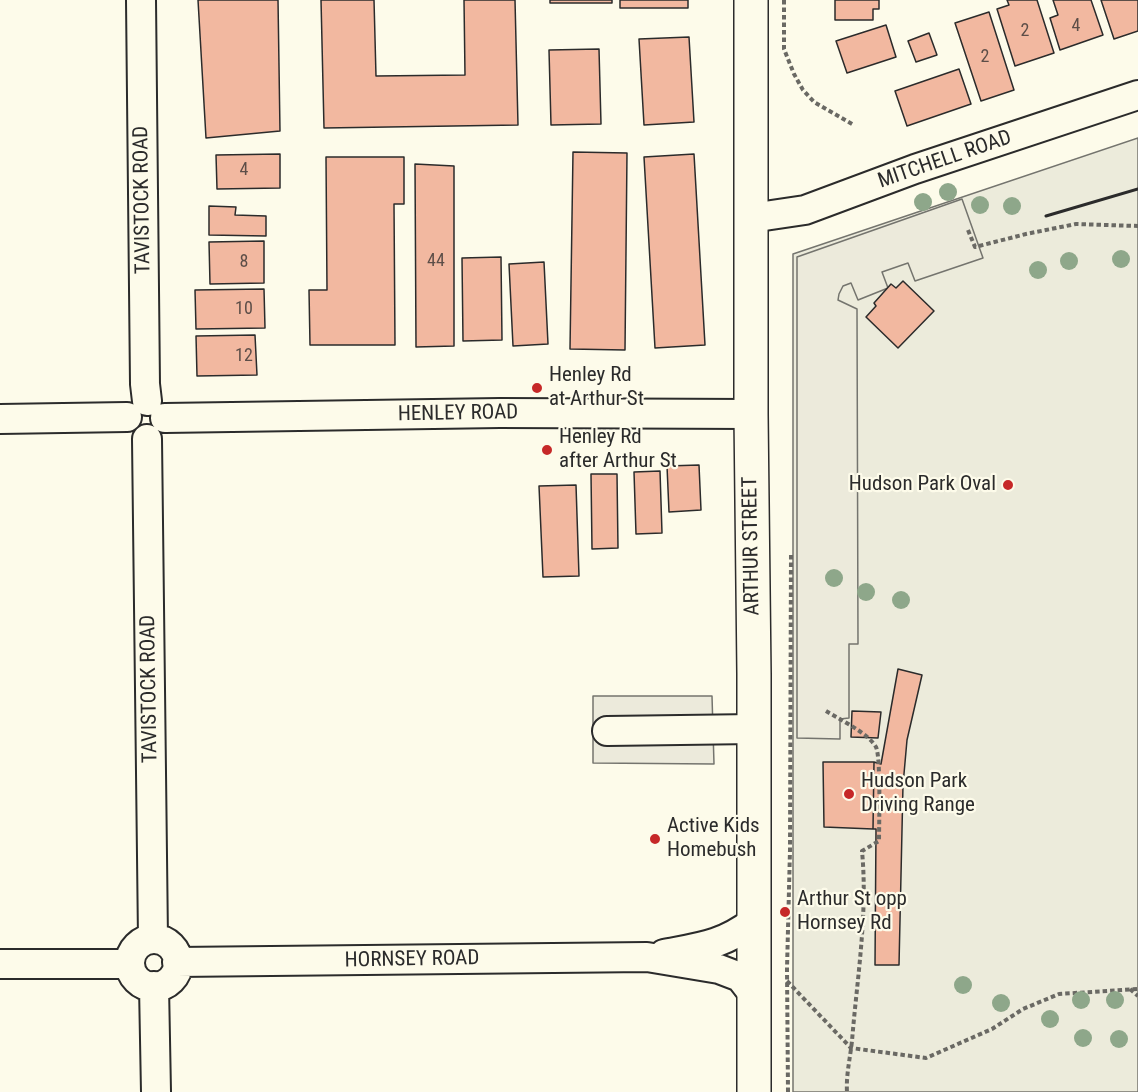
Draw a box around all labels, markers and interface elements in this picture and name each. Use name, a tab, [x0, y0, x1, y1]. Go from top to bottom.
house number: 4	[1072, 15, 1080, 37]
house number: 2	[1021, 20, 1029, 42]
house number: 2	[981, 46, 989, 68]
street label: MITCHELL ROAD	[875, 125, 1015, 195]
street label: TAVISTOCK ROAD	[129, 126, 157, 274]
house number: 4	[240, 159, 248, 181]
house number: 44	[427, 250, 445, 272]
house number: 8	[240, 251, 248, 273]
house number: 10	[235, 298, 253, 320]
house number: 12	[235, 345, 253, 367]
place label: Henley Rd at Arthur St	[549, 363, 644, 413]
marker: Henley Rd at Arthur St	[530, 381, 544, 395]
street label: HENLEY ROAD	[398, 400, 518, 428]
place label: Henley Rd after Arthur St	[559, 425, 677, 475]
marker: Henley Rd after Arthur St	[540, 443, 554, 457]
place label: Hudson Park Oval	[849, 472, 996, 498]
street label: ARTHUR STREET	[738, 476, 766, 616]
marker: Hudson Park Oval	[1001, 478, 1015, 492]
street label: TAVISTOCK ROAD	[136, 615, 164, 763]
place label: Hudson Park Driving Range	[861, 769, 975, 819]
marker: Hudson Park Driving Range	[842, 787, 856, 801]
place label: Active Kids Homebush	[667, 814, 760, 864]
marker: Active Kids Homebush	[648, 832, 662, 846]
place label: Arthur St opp Hornsey Rd	[797, 887, 907, 937]
marker: Arthur St opp Hornsey Rd	[778, 905, 792, 919]
street label: HORNSEY ROAD	[344, 946, 480, 974]

